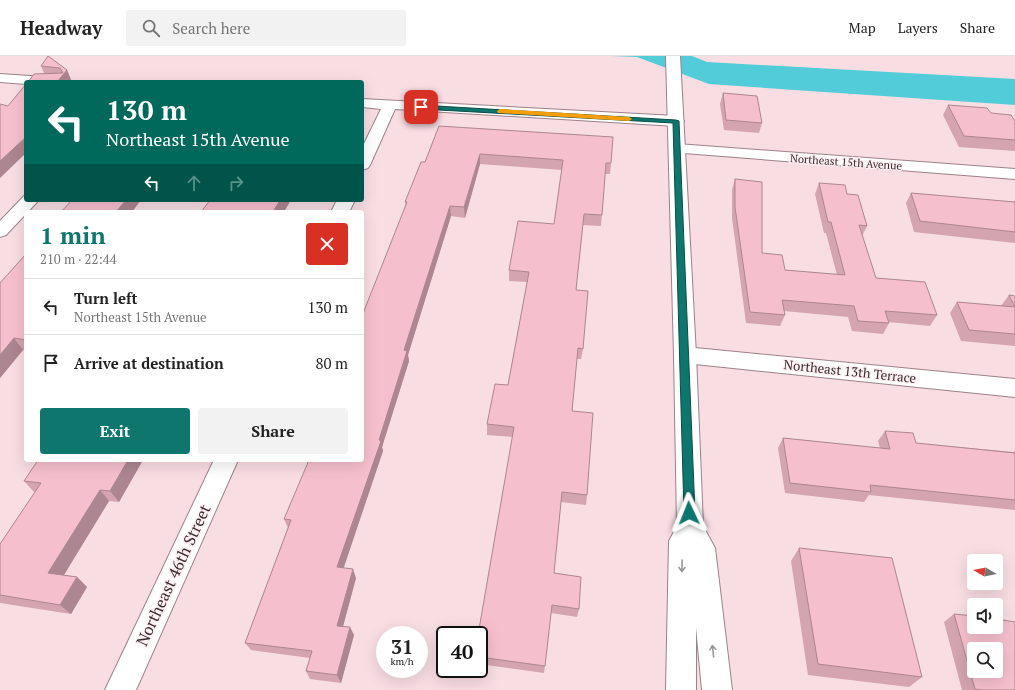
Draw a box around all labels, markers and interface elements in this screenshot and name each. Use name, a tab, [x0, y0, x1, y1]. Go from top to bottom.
search box	[126, 10, 406, 46]
text: Headway	[20, 15, 102, 40]
icon: search	[140, 17, 162, 39]
text: Search here	[172, 18, 250, 38]
text: Map	[849, 18, 876, 37]
text: Layers	[898, 18, 938, 37]
text: Share	[960, 18, 995, 37]
pin	[404, 90, 438, 124]
text: 130 m	[106, 91, 187, 128]
icon: left	[40, 96, 92, 148]
icon: arrive	[410, 96, 432, 118]
text: Northeast 15th Avenue	[106, 127, 290, 151]
street label: Northeast 15th Avenue	[790, 151, 903, 173]
icon: left	[141, 172, 163, 194]
icon: ahead	[183, 172, 205, 194]
icon: right	[225, 172, 247, 194]
text: 1 min	[40, 219, 106, 251]
button: close	[306, 223, 348, 265]
text: 210 m · 22:44	[40, 250, 117, 268]
text: Turn left	[74, 288, 138, 308]
icon: left	[40, 296, 62, 318]
text: 130 m	[307, 297, 348, 317]
text: Northeast 15th Avenue	[74, 308, 207, 326]
icon: arrive	[40, 352, 62, 374]
text: Arrive at destination	[74, 353, 224, 373]
text: 80 m	[315, 353, 348, 373]
street label: Northeast 13th Terrace	[783, 355, 917, 387]
button: Exit	[40, 408, 190, 454]
button: Share	[198, 408, 348, 454]
position arrow	[668, 492, 710, 534]
street label: Northeast 46th Street	[131, 501, 216, 649]
north arrow	[967, 554, 1003, 590]
map controls	[967, 554, 1003, 678]
one-way arrow	[678, 559, 686, 572]
button: sound	[967, 598, 1003, 634]
speed limit sign: 40	[436, 626, 488, 678]
text: 31	[391, 633, 413, 660]
button: search	[967, 642, 1003, 678]
one-way arrow	[709, 645, 717, 658]
text: km/h	[390, 655, 414, 668]

